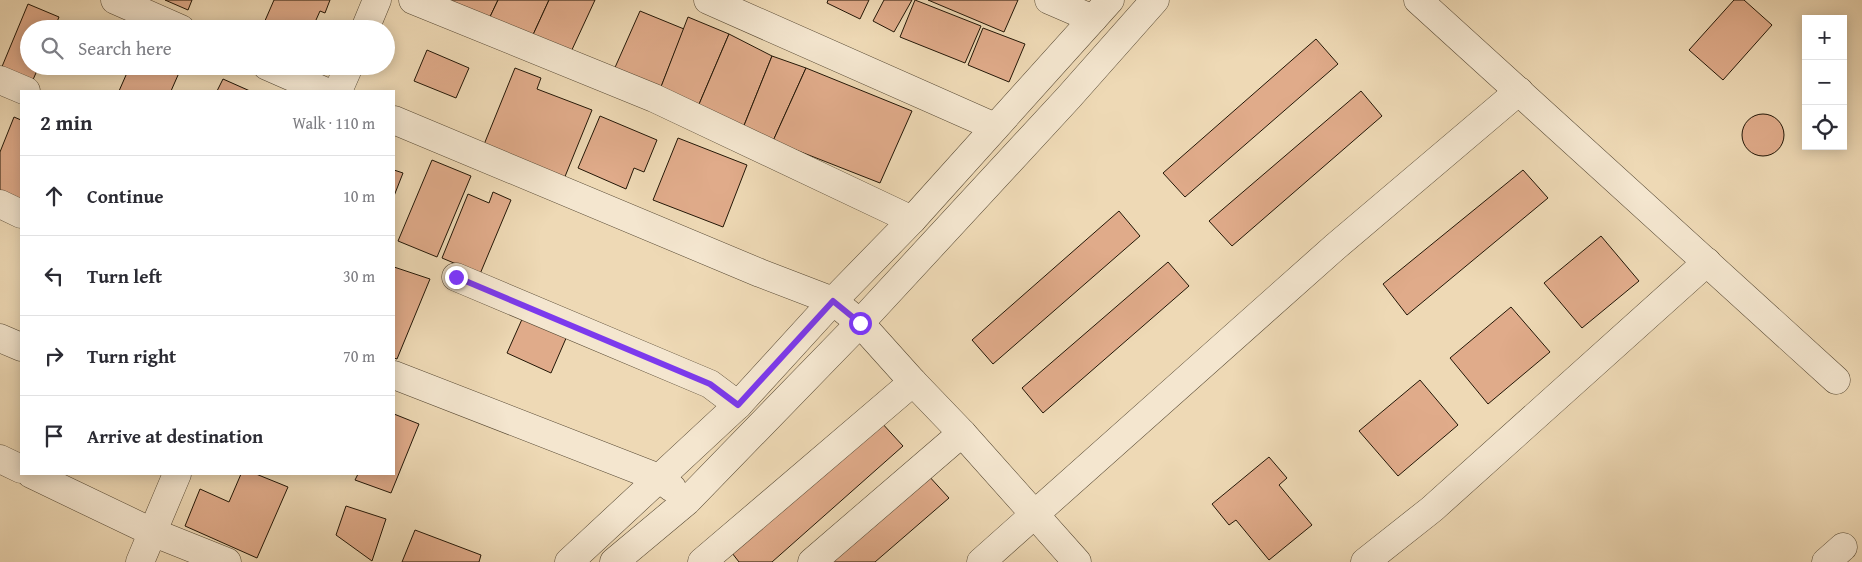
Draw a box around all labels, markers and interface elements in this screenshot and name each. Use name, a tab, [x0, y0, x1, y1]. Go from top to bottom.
map controls	[1802, 15, 1847, 150]
button: +	[1802, 15, 1847, 60]
search box	[20, 20, 395, 75]
icon: search	[38, 34, 66, 62]
text: Search here	[78, 34, 172, 62]
button: −	[1802, 60, 1847, 105]
button: locate	[1802, 105, 1847, 150]
text: 2 min	[40, 107, 92, 138]
text: Walk · 110 m	[292, 111, 375, 135]
icon: ahead	[40, 182, 68, 210]
text: Continue	[87, 182, 164, 210]
text: 10 m	[343, 184, 375, 208]
icon: left	[40, 262, 68, 290]
text: Turn left	[87, 262, 162, 290]
text: 30 m	[343, 264, 375, 288]
route end	[445, 266, 468, 289]
route start	[849, 312, 872, 335]
icon: right	[40, 342, 68, 370]
text: Turn right	[87, 342, 176, 370]
text: 70 m	[343, 344, 375, 368]
icon: arrive	[40, 422, 68, 450]
text: Arrive at destination	[87, 422, 263, 450]

